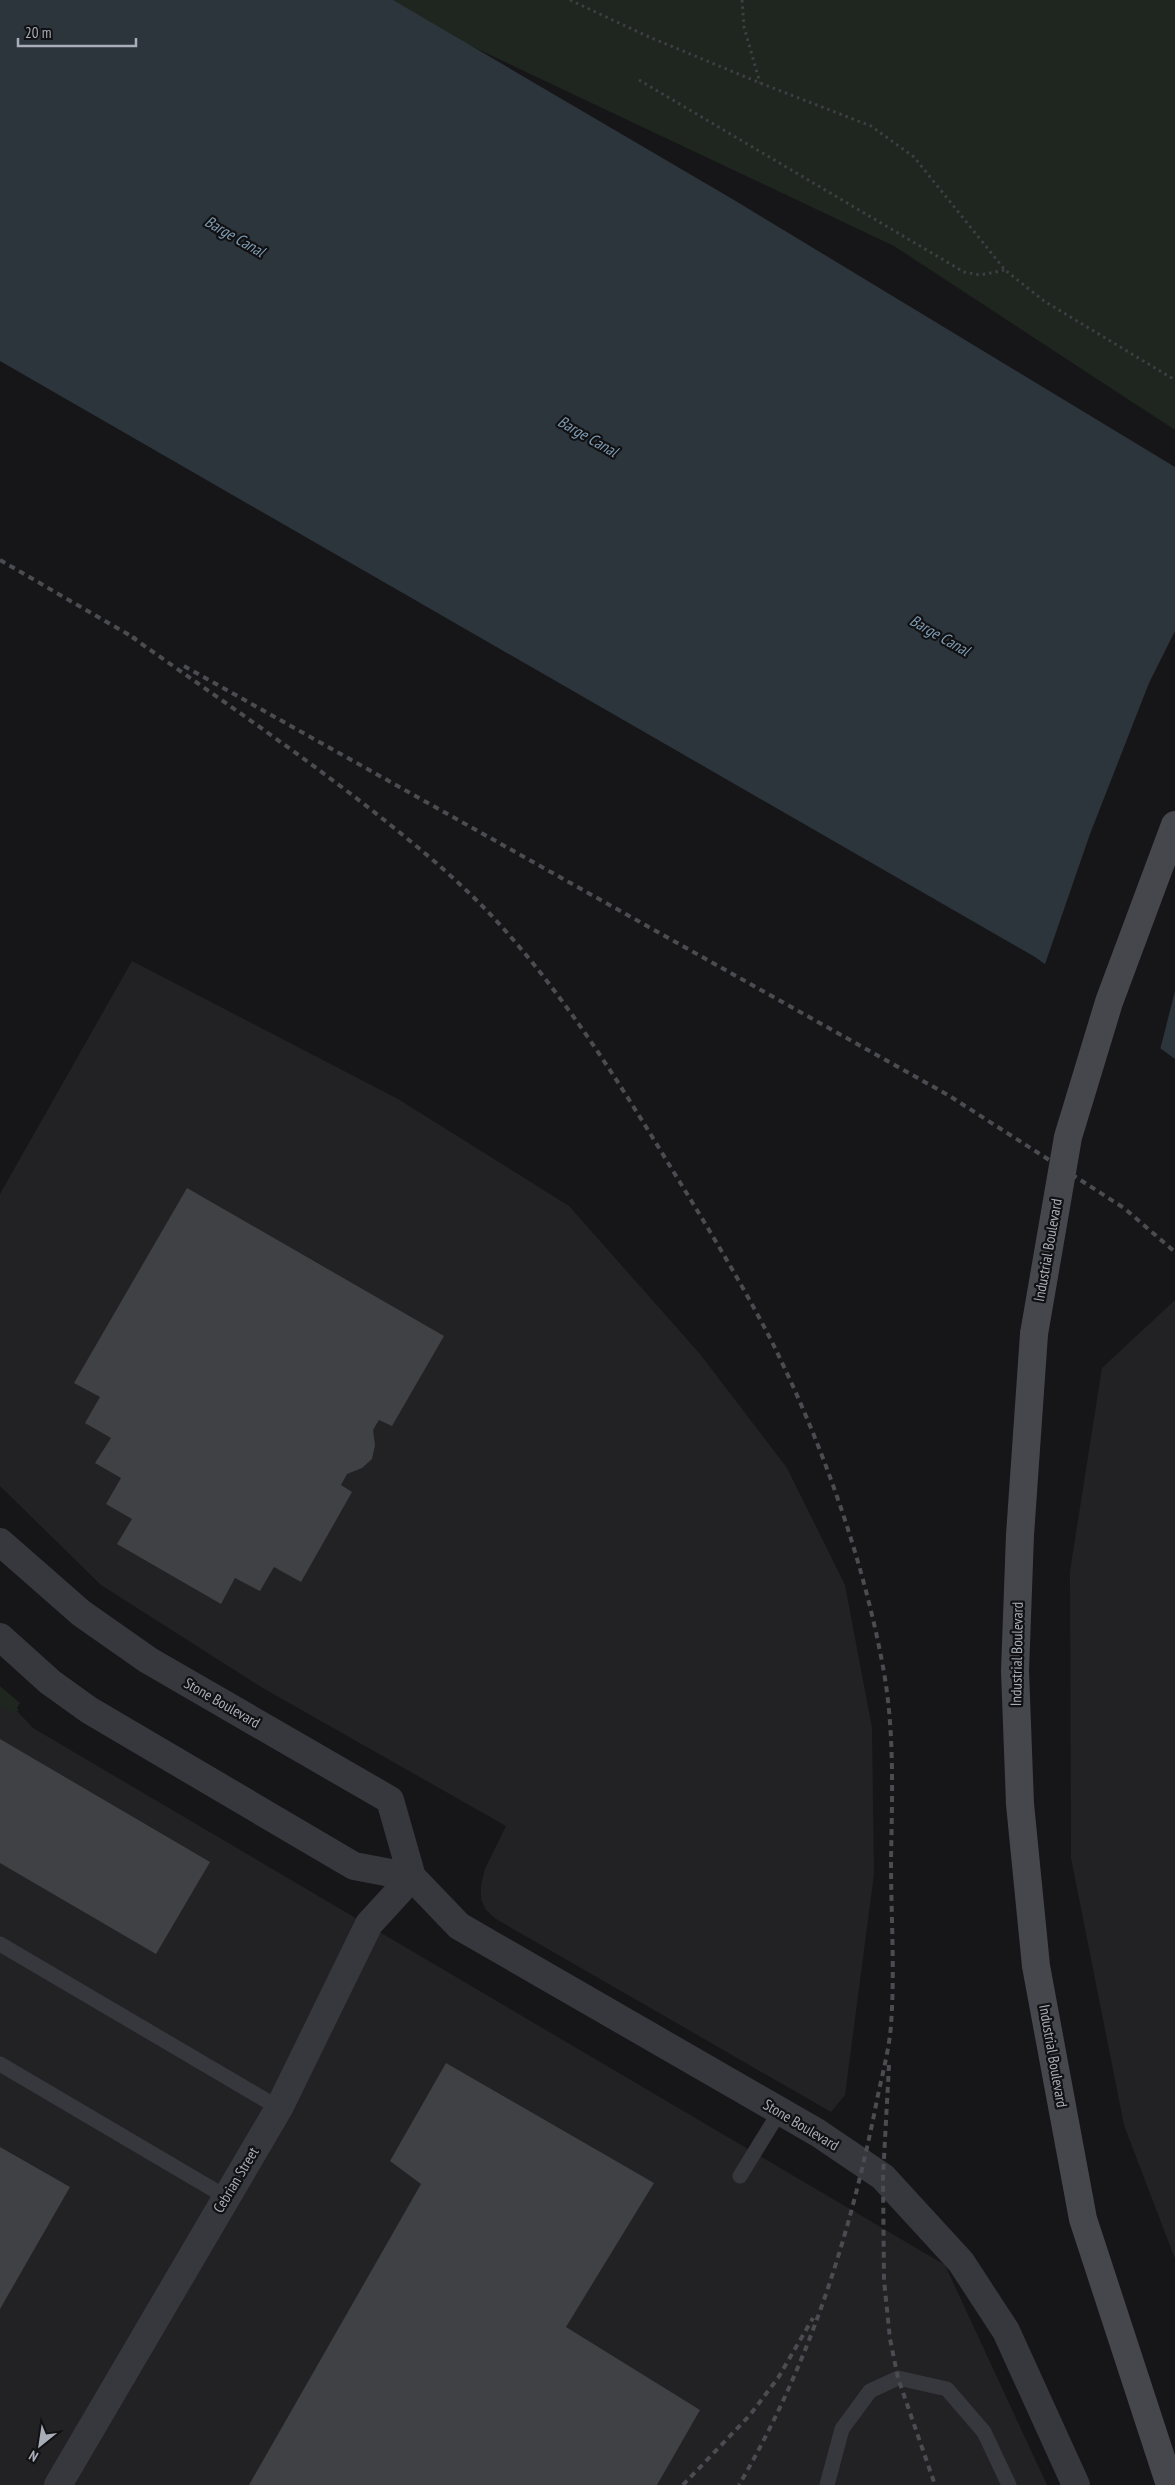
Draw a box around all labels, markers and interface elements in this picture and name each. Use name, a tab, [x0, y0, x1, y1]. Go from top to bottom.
scale bar	[18, 15, 135, 47]
text: 20 m	[25, 23, 51, 42]
water label: Barge Canal	[201, 211, 270, 262]
water label: Barge Canal	[554, 411, 623, 462]
water label: Barge Canal	[906, 610, 975, 661]
street label: Industrial Boulevard	[1029, 1197, 1066, 1303]
street label: Industrial Boulevard	[1006, 1602, 1027, 1706]
street label: Stone Boulevard	[181, 1673, 264, 1732]
street label: Industrial Boulevard	[1035, 2003, 1072, 2109]
street label: Stone Boulevard	[760, 2095, 842, 2155]
street label: Cebrian Street	[209, 2143, 263, 2216]
north arrow	[15, 2420, 65, 2470]
text: N	[26, 2447, 41, 2466]

